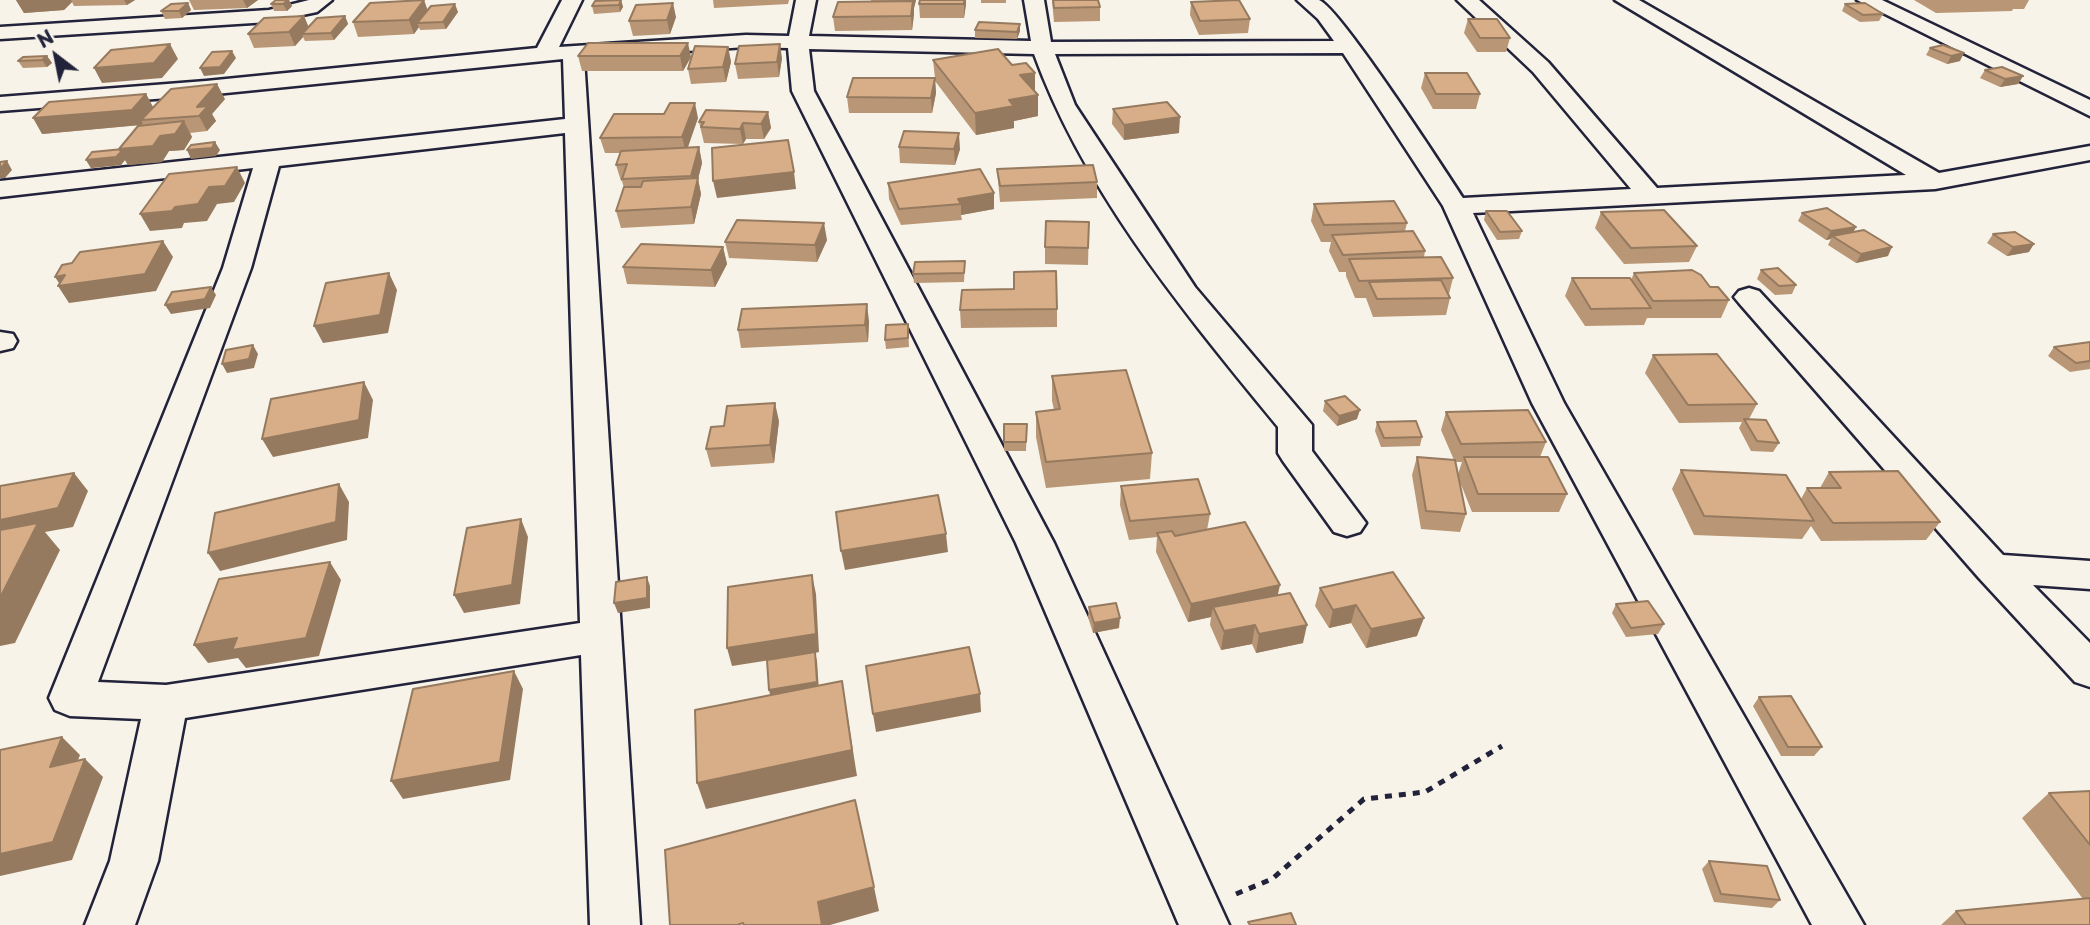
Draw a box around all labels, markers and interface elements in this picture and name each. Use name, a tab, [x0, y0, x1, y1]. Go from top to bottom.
north arrow	[21, 21, 91, 91]
text: N	[31, 22, 59, 54]

